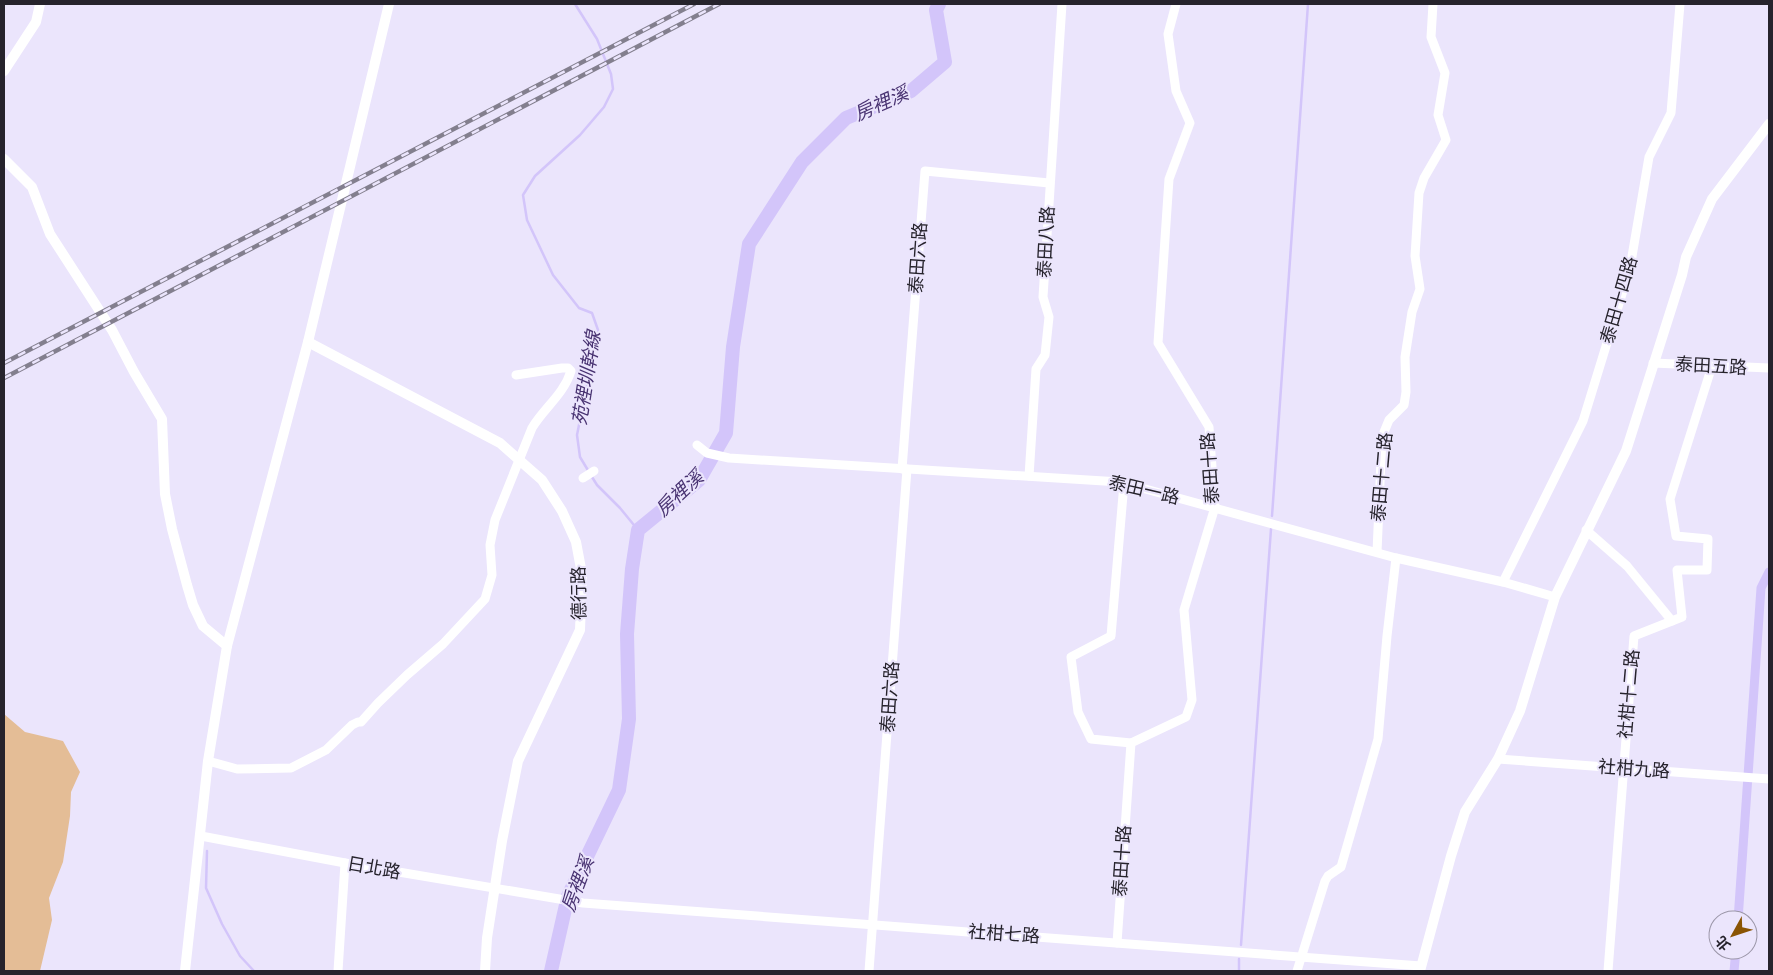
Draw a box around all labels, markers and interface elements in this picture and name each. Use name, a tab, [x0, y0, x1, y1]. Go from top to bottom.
water label: 房裡溪	[850, 80, 915, 126]
street label: 泰田八路	[1033, 205, 1058, 278]
street label: 泰田六路	[905, 221, 930, 295]
street label: 泰田十四路	[1596, 254, 1641, 346]
water label: 苑裡圳幹線	[568, 327, 606, 427]
street label: 泰田五路	[1675, 353, 1748, 378]
street label: 泰田十路	[1197, 431, 1222, 505]
street label: 泰田十二路	[1367, 431, 1396, 523]
water label: 房裡溪	[651, 463, 710, 521]
street label: 泰田一路	[1107, 471, 1182, 508]
street label: 德行路	[568, 566, 589, 620]
street label: 社柑十二路	[1614, 648, 1643, 740]
street label: 泰田六路	[877, 660, 902, 734]
street label: 社柑九路	[1597, 756, 1671, 781]
street label: 泰田十路	[1109, 824, 1134, 898]
water label: 房裡溪	[557, 851, 599, 915]
street label: 日北路	[346, 852, 402, 883]
north arrow	[1708, 910, 1758, 960]
street label: 社柑七路	[967, 921, 1041, 946]
text: 北	[1712, 933, 1734, 955]

